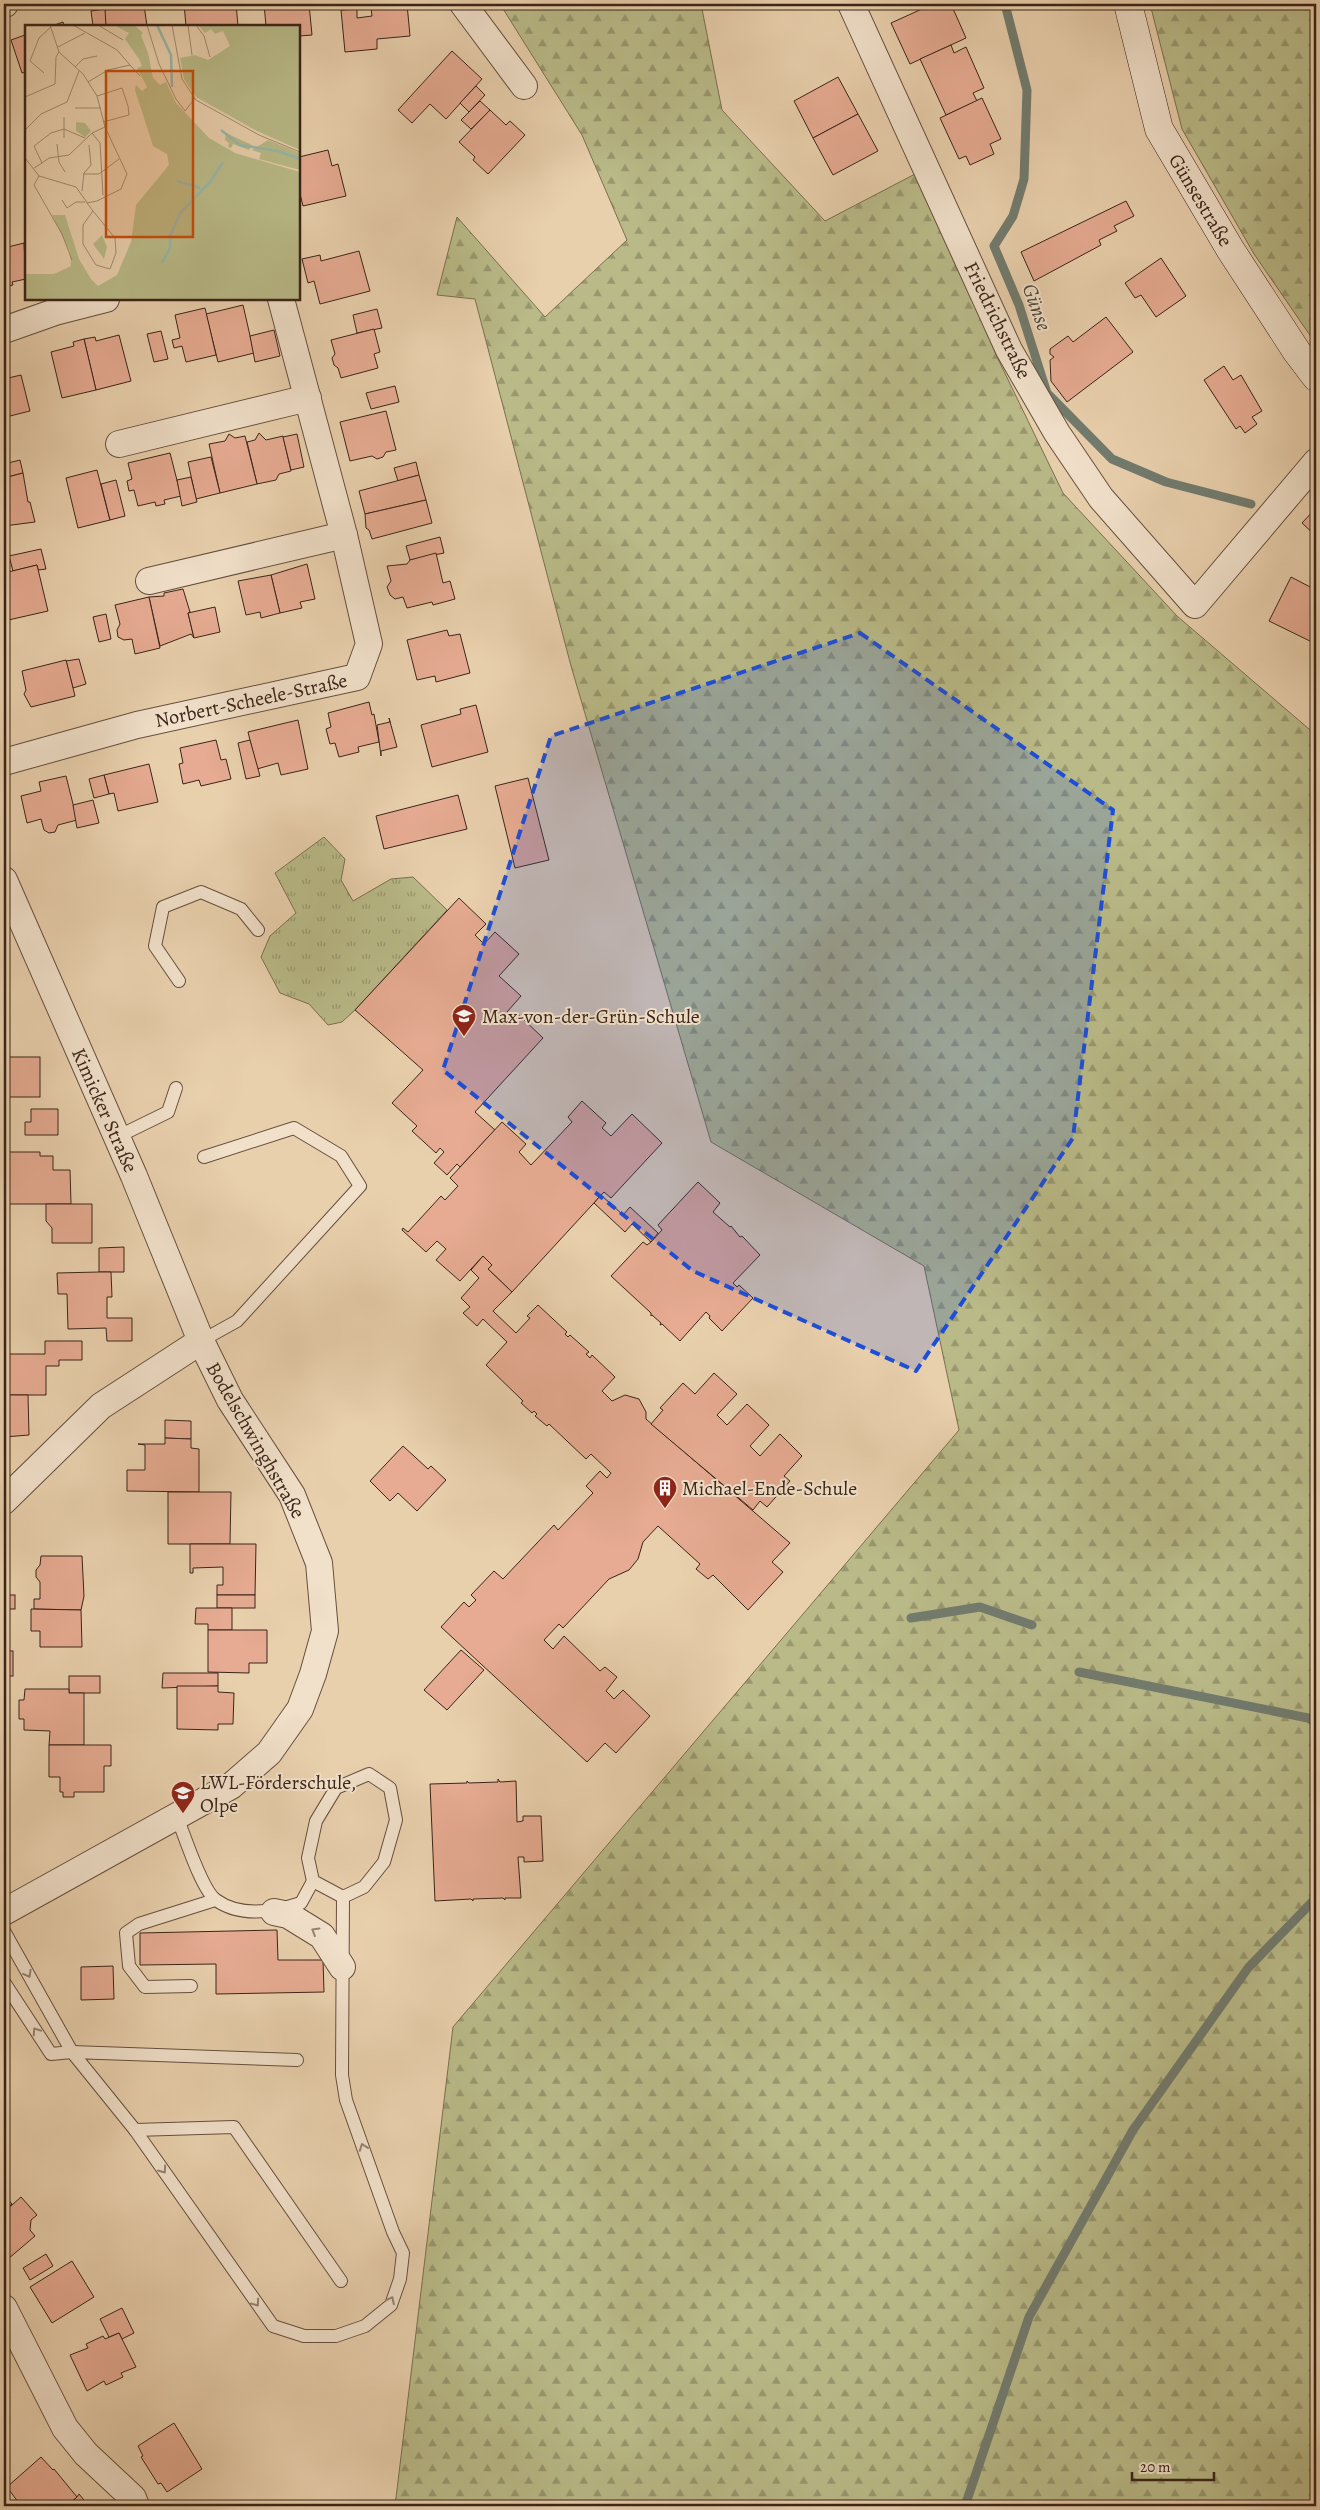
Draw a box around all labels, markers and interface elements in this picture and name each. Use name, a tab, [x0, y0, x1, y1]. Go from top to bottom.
inset map	[25, 25, 300, 300]
street label: Günsestraße	[1162, 149, 1239, 252]
street label: Friedrichstraße	[957, 257, 1038, 383]
water label: Günse	[1016, 279, 1059, 335]
street label: Norbert-Scheele-Straße	[152, 667, 350, 734]
school or university icon: Max-von-der-Grün-Schule	[451, 1003, 477, 1037]
place label: Max-von-der-Grün-Schule	[482, 1003, 700, 1030]
street label: Kimicker Straße	[65, 1044, 144, 1177]
street label: Bodelschwinghstraße	[200, 1357, 311, 1524]
building icon: Michael-Ende-Schule	[652, 1475, 678, 1509]
place label: Michael-Ende-Schule	[682, 1475, 857, 1502]
place label: LWL-Förderschule, Olpe	[200, 1769, 356, 1819]
school or university icon: LWL-Förderschule, Olpe	[170, 1780, 196, 1814]
one-way arrow	[311, 1927, 320, 1937]
one-way arrow	[21, 1968, 31, 1977]
one-way arrow	[32, 2027, 42, 2036]
one-way arrow	[359, 2143, 369, 2152]
one-way arrow	[157, 2164, 166, 2174]
one-way arrow	[385, 2296, 395, 2305]
one-way arrow	[250, 2297, 259, 2307]
scale bar	[1132, 2450, 1215, 2482]
text: 20 m	[1140, 2457, 1171, 2477]

